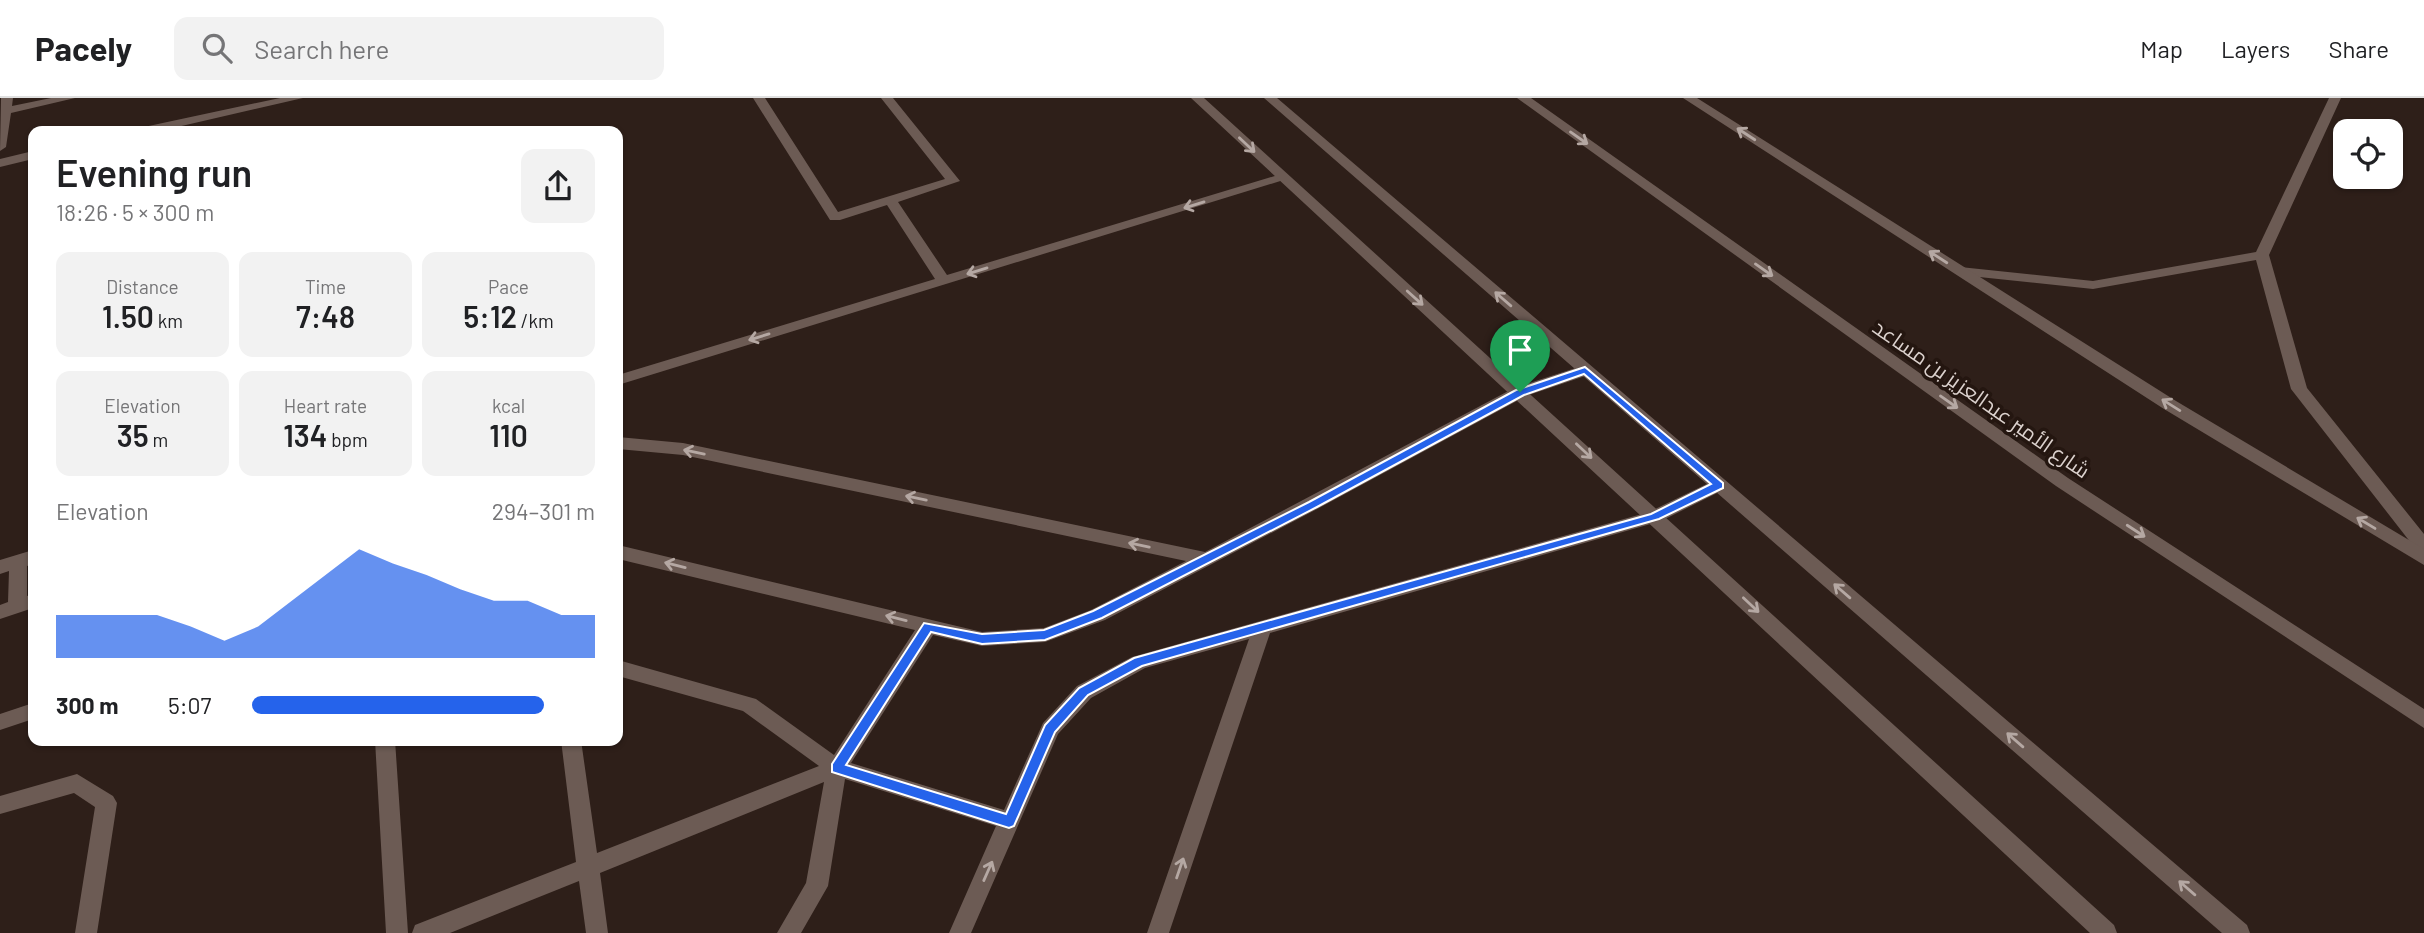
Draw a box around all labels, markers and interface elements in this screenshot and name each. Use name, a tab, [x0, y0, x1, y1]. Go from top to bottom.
search box	[174, 17, 664, 80]
text: Pacely	[35, 28, 132, 68]
icon: search	[198, 29, 236, 67]
text: Search here	[254, 33, 389, 64]
text: Map	[2140, 34, 2183, 63]
text: Layers	[2221, 34, 2290, 63]
text: Share	[2328, 34, 2389, 63]
map controls	[2333, 119, 2403, 189]
button: locate	[2333, 119, 2403, 189]
one-way arrow	[1737, 127, 1756, 142]
one-way arrow	[1569, 130, 1588, 145]
one-way arrow	[1238, 136, 1255, 153]
text: Evening run	[56, 149, 252, 195]
button: share	[521, 149, 595, 223]
text: 18:26 · 5 × 300 m	[56, 198, 214, 226]
one-way arrow	[1184, 199, 1206, 212]
one-way arrow	[1928, 249, 1948, 263]
one-way arrow	[1754, 263, 1773, 277]
one-way arrow	[966, 266, 988, 278]
text: Distance	[106, 275, 179, 298]
text: Time	[305, 275, 346, 298]
text: Pace	[488, 275, 529, 298]
one-way arrow	[1406, 290, 1424, 306]
one-way arrow	[1494, 291, 1512, 307]
text: 1.50	[102, 298, 154, 334]
text: 7:48	[296, 298, 355, 334]
text: 5:12	[463, 298, 517, 334]
text: km	[154, 309, 183, 332]
text: /km	[517, 309, 554, 332]
street label: شارع الأمير عبدالعزيز بن مساعد	[1867, 314, 2095, 485]
pin	[1490, 320, 1550, 392]
one-way arrow	[748, 331, 770, 344]
icon: arrive	[1501, 331, 1539, 369]
text: Elevation	[104, 394, 181, 417]
text: Heart rate	[284, 394, 367, 417]
text: kcal	[492, 394, 525, 417]
one-way arrow	[1939, 395, 1958, 409]
one-way arrow	[2161, 398, 2181, 412]
text: 35	[117, 417, 149, 453]
text: 134	[283, 417, 327, 453]
text: 110	[489, 417, 528, 453]
text: m	[149, 428, 168, 451]
text: bpm	[327, 428, 368, 451]
one-way arrow	[1575, 443, 1593, 459]
one-way arrow	[683, 444, 706, 458]
one-way arrow	[905, 491, 928, 505]
text: Elevation	[56, 497, 149, 525]
text: 294–301 m	[492, 497, 595, 525]
one-way arrow	[2356, 515, 2376, 529]
one-way arrow	[2126, 524, 2146, 538]
one-way arrow	[1128, 538, 1151, 552]
one-way arrow	[664, 558, 687, 571]
one-way arrow	[1834, 583, 1852, 599]
one-way arrow	[1742, 597, 1760, 613]
one-way arrow	[885, 611, 908, 625]
text: 300 m	[56, 691, 118, 719]
text: 5:07	[168, 691, 212, 719]
one-way arrow	[2006, 732, 2024, 748]
one-way arrow	[1175, 858, 1187, 880]
one-way arrow	[982, 860, 995, 882]
one-way arrow	[2178, 880, 2196, 896]

